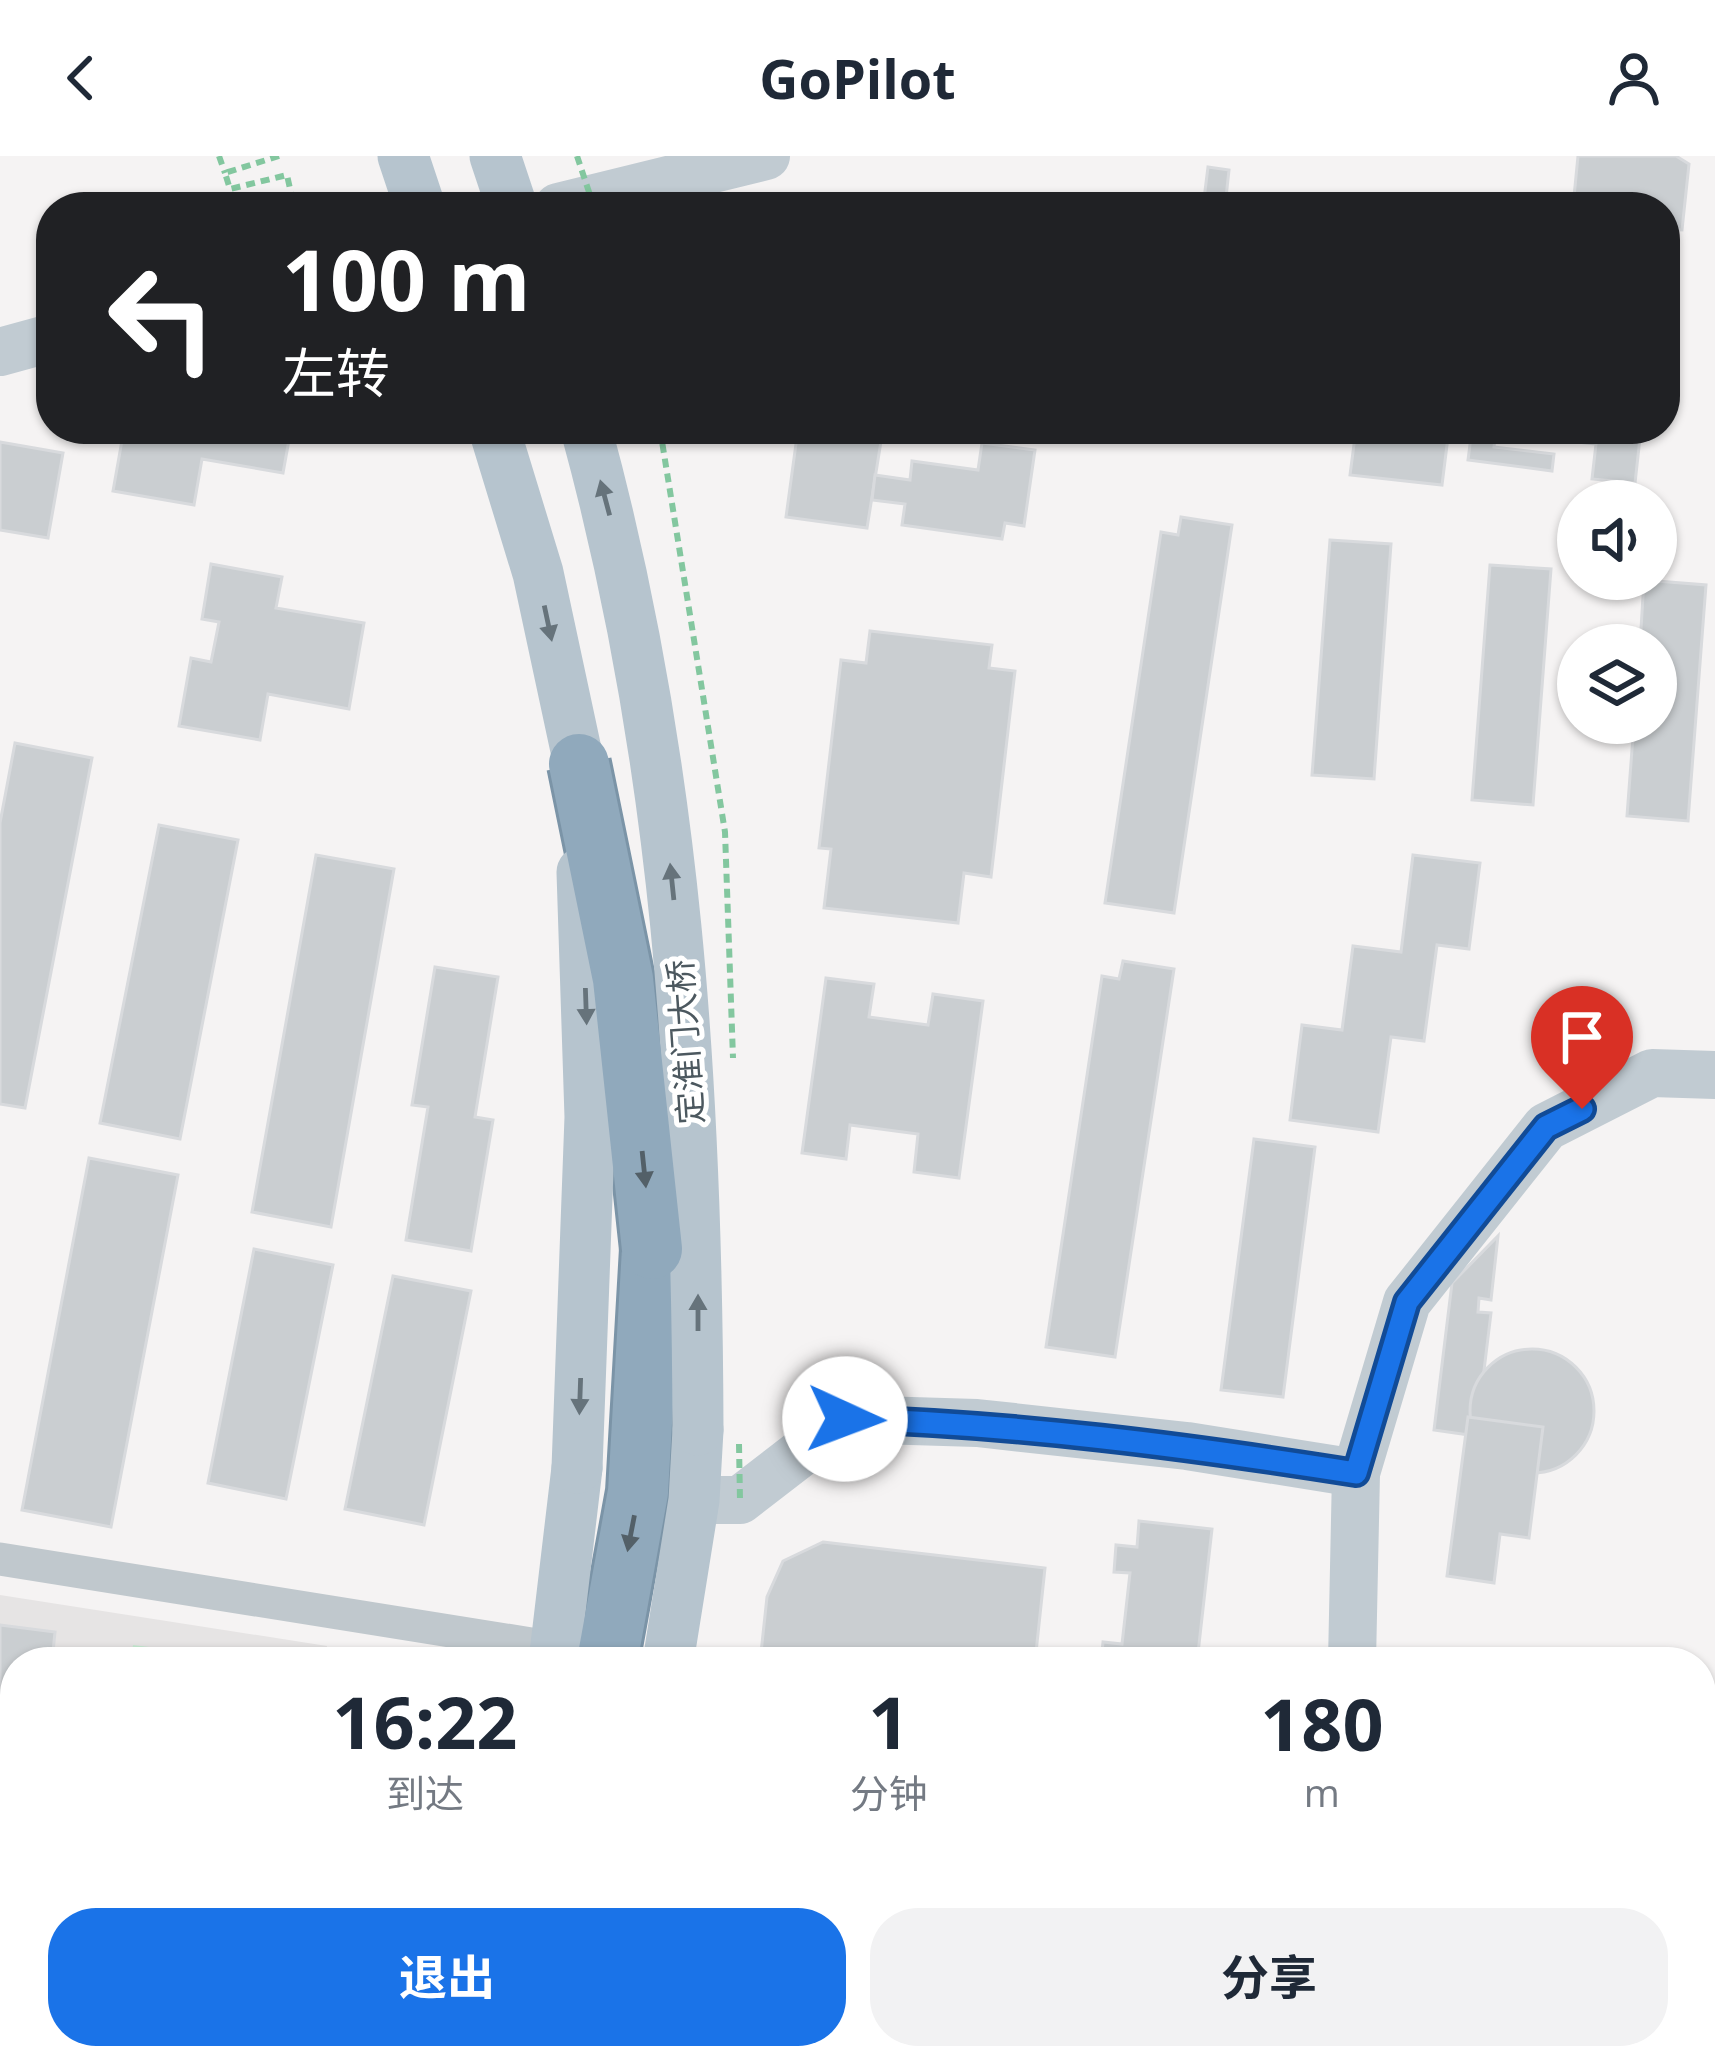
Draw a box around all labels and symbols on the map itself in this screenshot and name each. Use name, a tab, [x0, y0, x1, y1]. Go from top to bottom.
one-way arrow	[594, 480, 613, 517]
one-way arrow	[540, 604, 559, 642]
one-way arrow	[662, 863, 681, 900]
street label: 定淮门大桥	[657, 958, 713, 1126]
pin	[1531, 986, 1633, 1109]
one-way arrow	[577, 988, 596, 1026]
one-way arrow	[634, 1151, 653, 1188]
one-way arrow	[688, 1293, 708, 1331]
position arrow	[782, 1356, 908, 1482]
one-way arrow	[570, 1378, 589, 1416]
one-way arrow	[621, 1514, 640, 1552]

